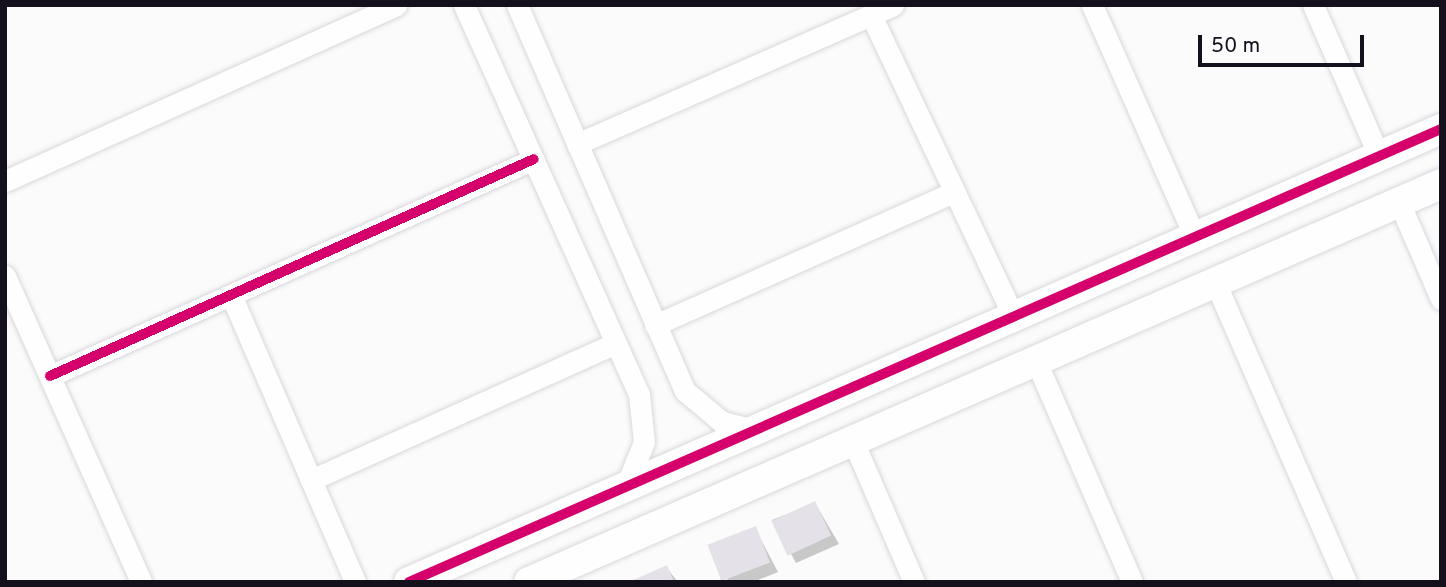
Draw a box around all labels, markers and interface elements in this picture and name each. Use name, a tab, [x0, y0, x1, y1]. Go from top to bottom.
scale bar	[1201, 21, 1367, 65]
text: 50 m	[1211, 33, 1260, 60]

